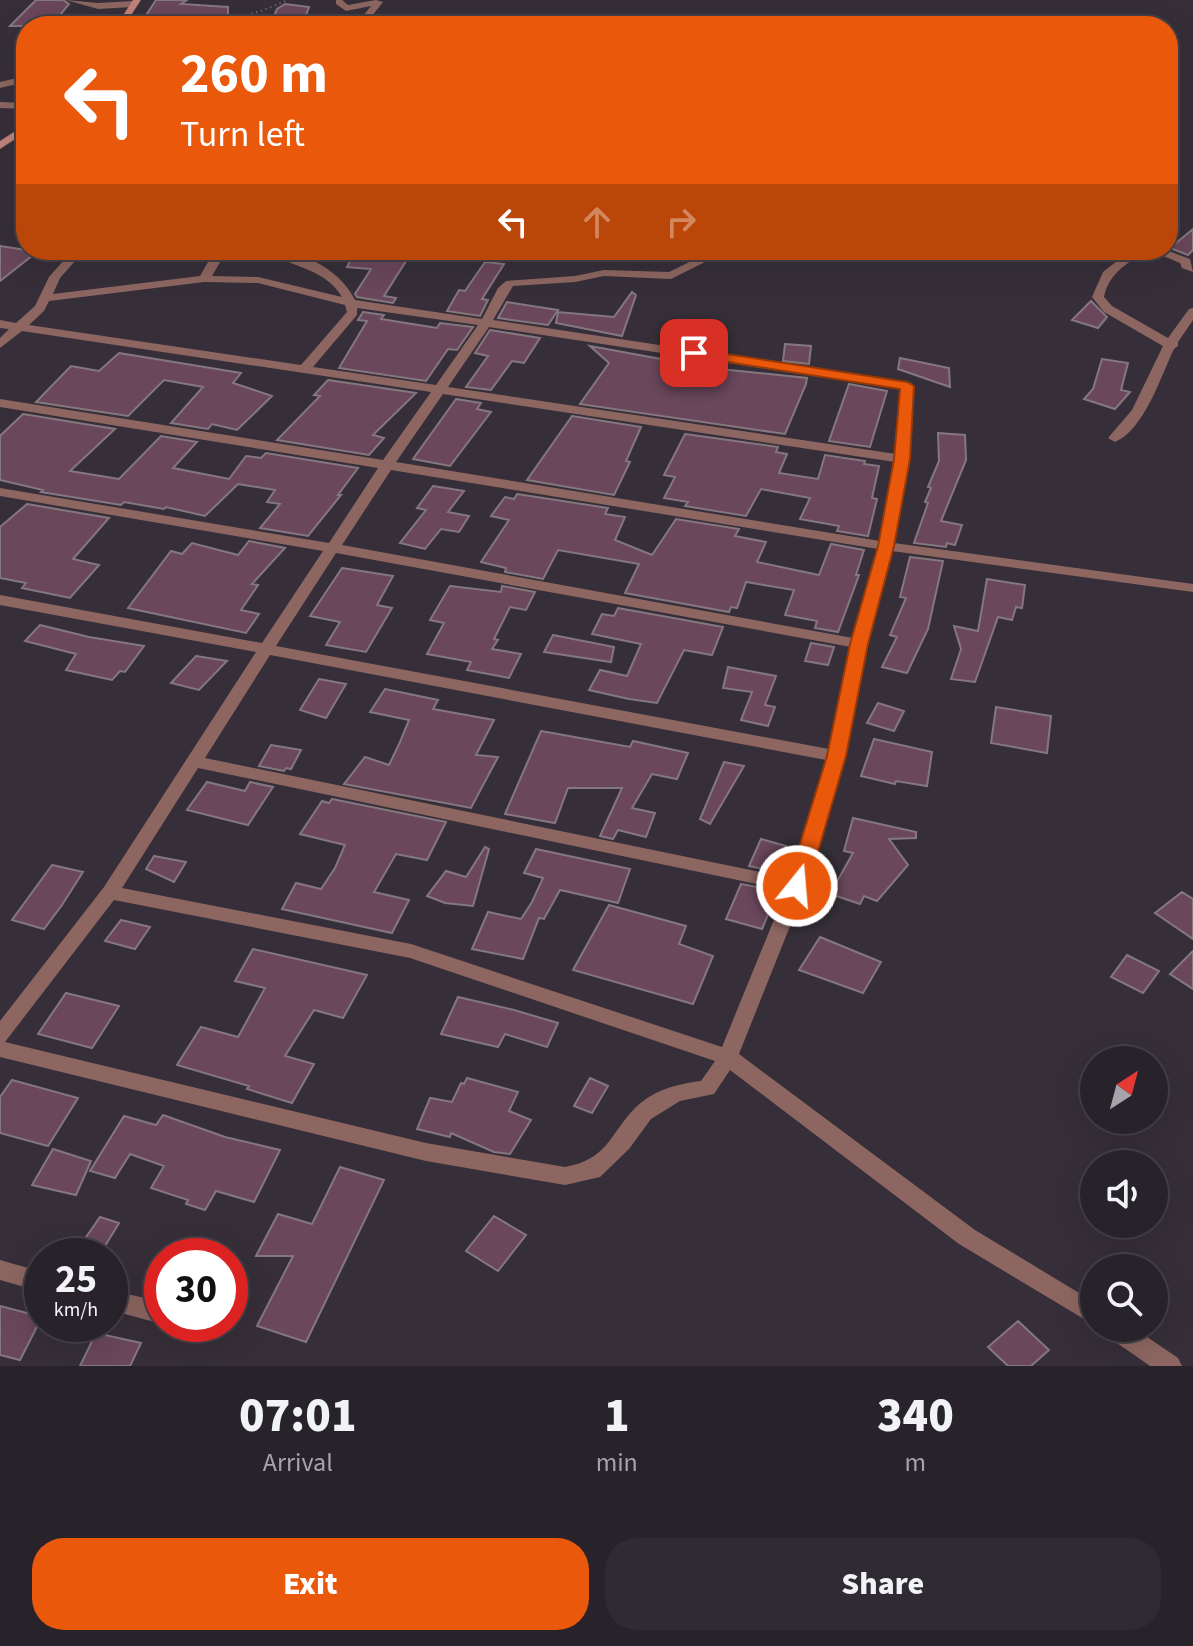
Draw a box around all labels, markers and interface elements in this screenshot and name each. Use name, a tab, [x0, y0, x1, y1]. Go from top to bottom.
text: 260 m	[180, 35, 328, 114]
icon: left	[48, 48, 152, 152]
text: Turn left	[180, 109, 305, 160]
icon: left	[491, 200, 535, 244]
icon: ahead	[575, 200, 619, 244]
icon: right	[659, 200, 703, 244]
pin	[660, 319, 728, 387]
icon: arrive	[672, 331, 716, 375]
position arrow	[755, 844, 839, 928]
north arrow	[1080, 1046, 1168, 1134]
map controls	[1080, 1046, 1168, 1342]
button: sound	[1080, 1150, 1168, 1238]
speed limit sign: 30	[144, 1238, 248, 1342]
text: 25	[55, 1251, 97, 1308]
button: search	[1080, 1254, 1168, 1342]
text: km/h	[54, 1296, 98, 1324]
text: 07:01	[239, 1382, 357, 1450]
text: 1	[604, 1382, 630, 1450]
text: 340	[877, 1382, 954, 1450]
text: Arrival	[263, 1444, 333, 1481]
text: min	[596, 1444, 638, 1481]
text: m	[905, 1444, 926, 1481]
button: Exit	[32, 1538, 589, 1630]
button: Share	[605, 1538, 1161, 1630]

